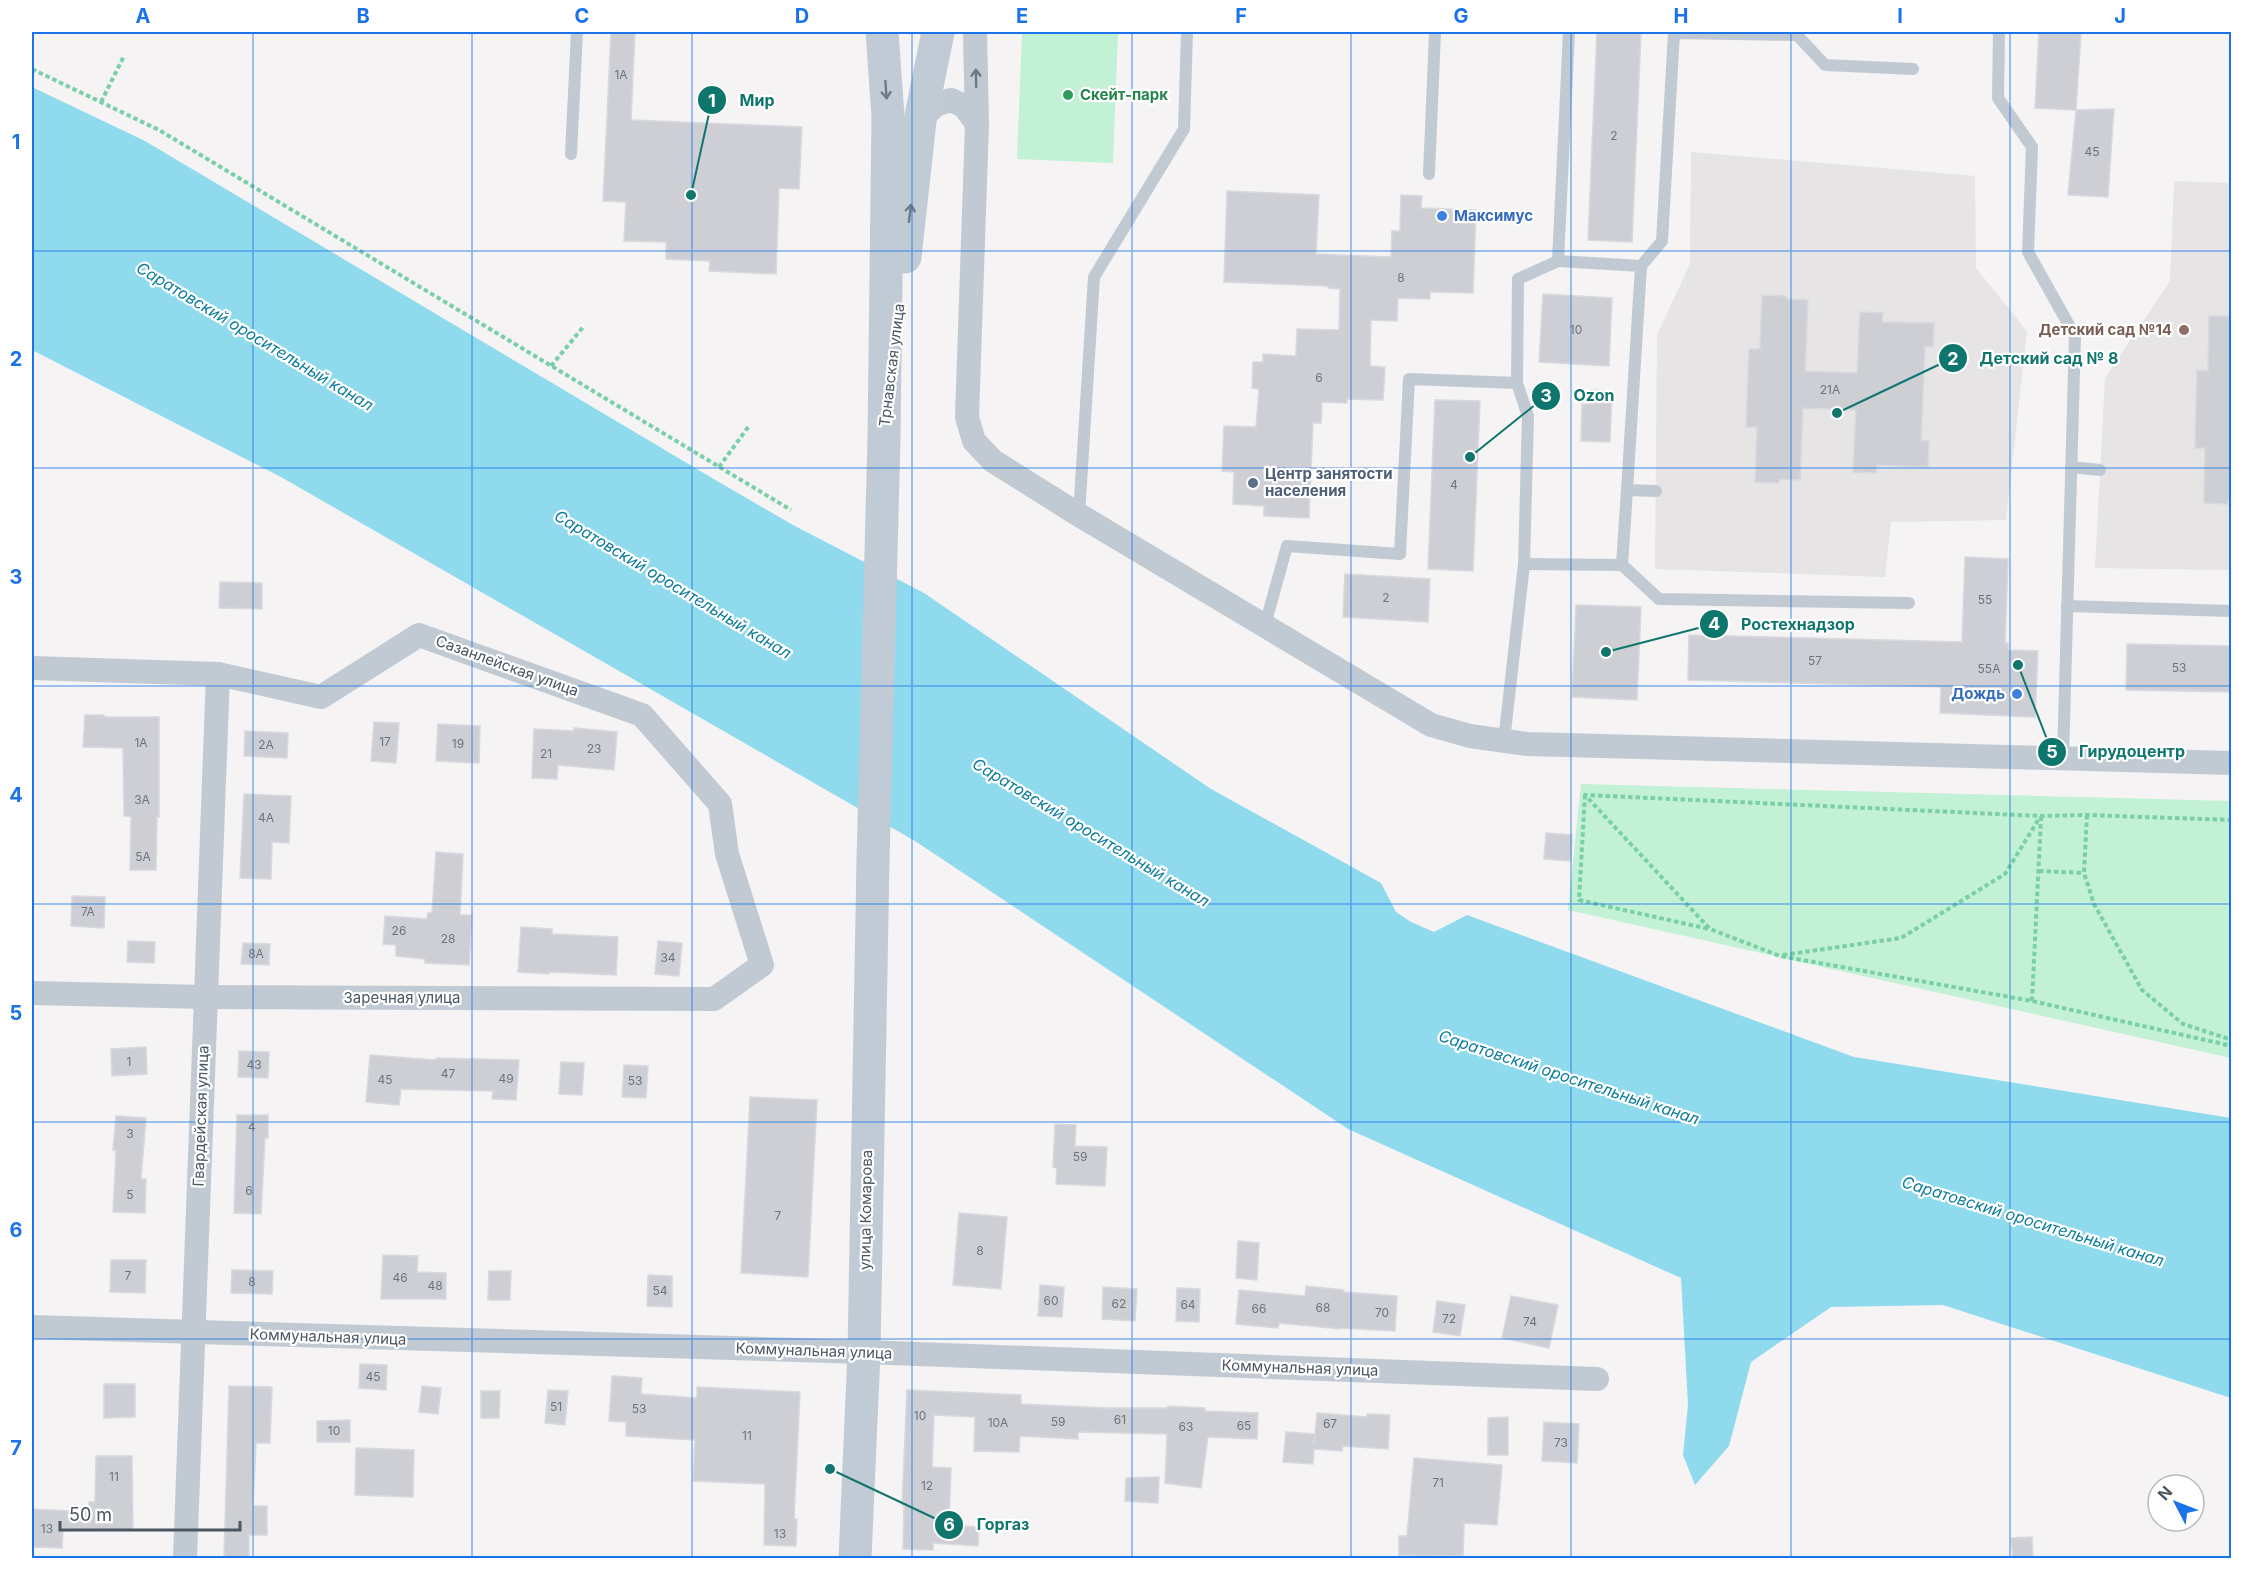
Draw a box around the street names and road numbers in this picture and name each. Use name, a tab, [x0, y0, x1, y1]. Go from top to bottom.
street label: Трнавская улица	[875, 302, 908, 428]
street label: Сазанлейская улица	[433, 631, 581, 700]
street label: Заречная улица	[344, 988, 460, 1007]
street label: Гвардейская улица	[189, 1045, 212, 1187]
street label: улица Комарова	[855, 1150, 876, 1270]
street label: Коммунальная улица	[249, 1324, 407, 1349]
street label: Коммунальная улица	[735, 1338, 893, 1363]
street label: Коммунальная улица	[1221, 1355, 1379, 1380]

